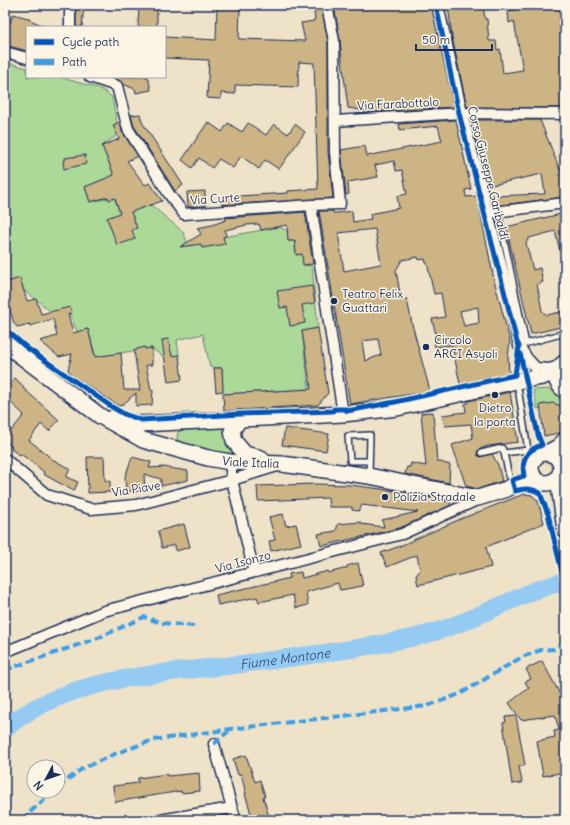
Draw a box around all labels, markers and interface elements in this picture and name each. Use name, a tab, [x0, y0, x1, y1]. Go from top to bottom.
legend	[26, 26, 166, 78]
scale bar	[416, 26, 492, 52]
text: 50 m	[422, 32, 451, 47]
text: Cycle path	[62, 34, 119, 49]
text: Path	[62, 54, 87, 69]
street label: Via Farabottolo	[357, 94, 440, 113]
street label: Corso Giuseppe Garibaldi	[465, 105, 512, 241]
street label: Via Curte	[190, 189, 240, 208]
place label: Teatro Felix Guattari	[342, 286, 403, 315]
marker: Teatro Felix Guattari	[329, 296, 339, 306]
place label: Circolo ARCI Asyoli	[434, 332, 497, 361]
marker: Circolo ARCI Asyoli	[421, 342, 431, 352]
marker: Dietro la porta	[490, 390, 500, 400]
place label: Dietro la porta	[474, 400, 516, 429]
street label: Viale Italia	[221, 453, 280, 471]
street label: Via Piave	[111, 477, 161, 500]
place label: Polizia Stradale	[393, 489, 475, 504]
marker: Polizia Stradale	[380, 492, 390, 502]
street label: Via Isonzo	[214, 547, 272, 576]
water label: Fiume Montone	[239, 644, 332, 673]
north arrow	[26, 759, 66, 799]
text: N	[31, 778, 46, 793]

